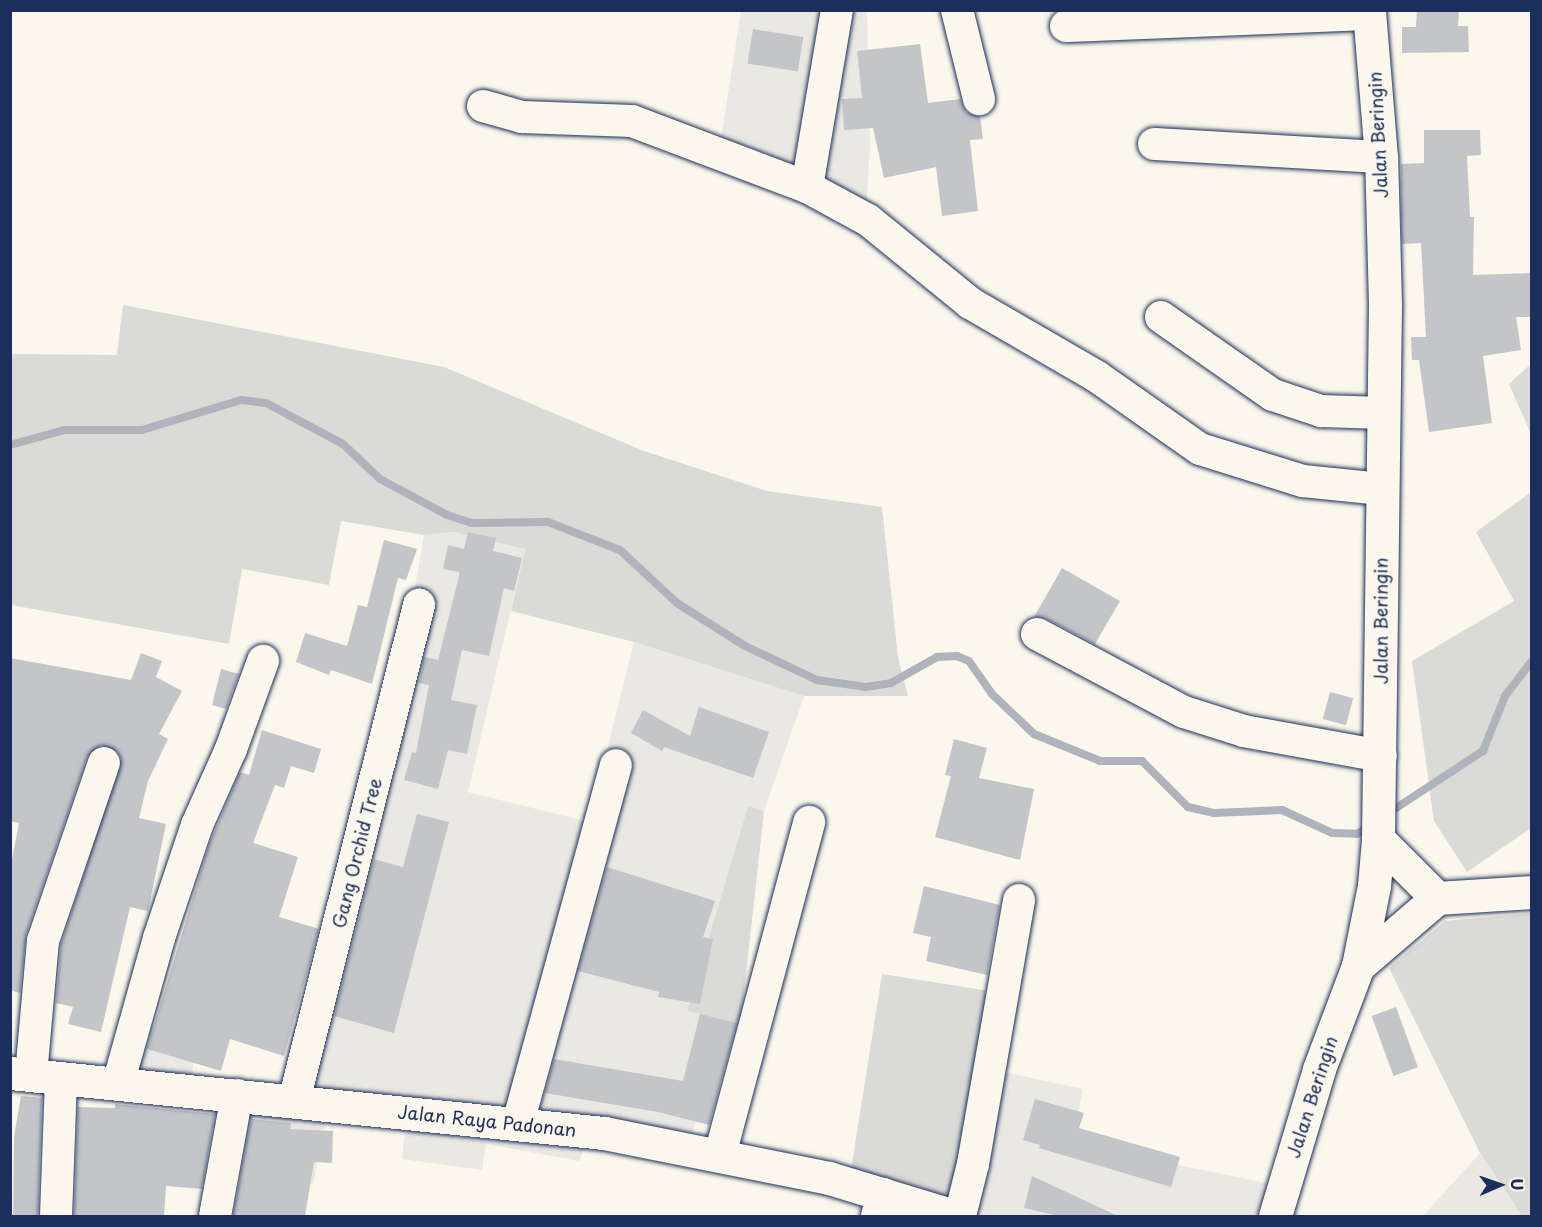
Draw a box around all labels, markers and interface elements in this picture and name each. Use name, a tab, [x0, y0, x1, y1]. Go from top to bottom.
street label: Jalan Beringin	[1364, 71, 1392, 199]
street label: Jalan Beringin	[1370, 557, 1392, 685]
street label: Gang Orchid Tree	[328, 776, 386, 930]
street label: Jalan Beringin	[1282, 1033, 1342, 1161]
street label: Jalan Raya Padonan	[397, 1101, 577, 1141]
north arrow	[1470, 1155, 1530, 1215]
text: U	[1506, 1178, 1530, 1191]

